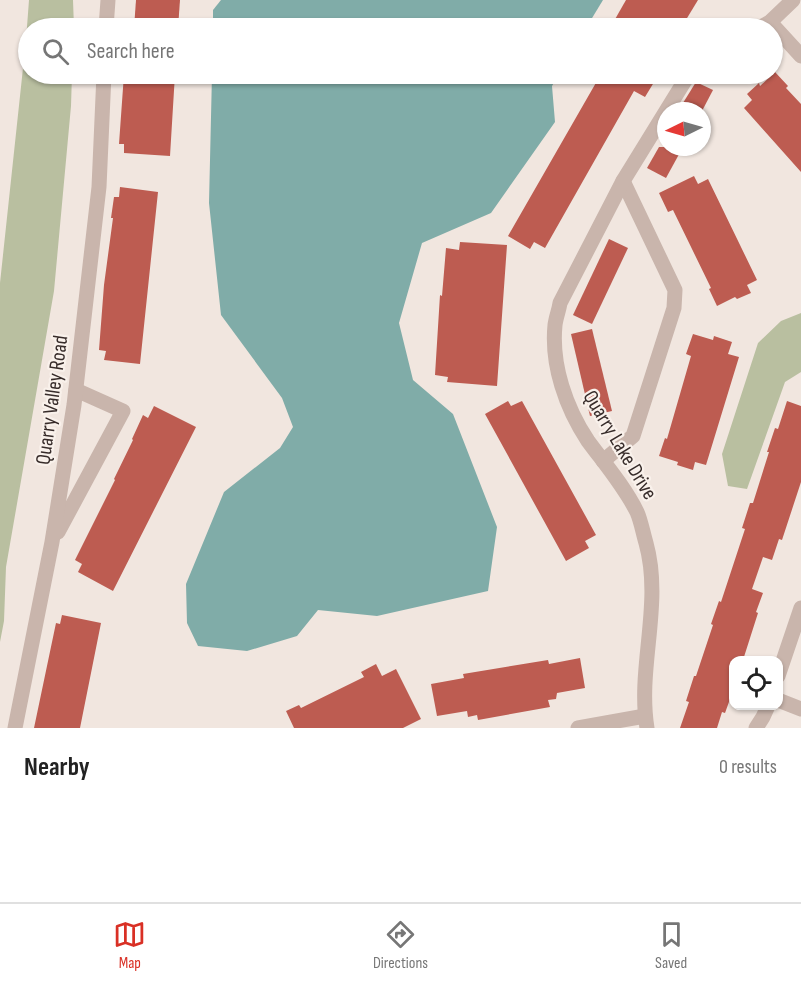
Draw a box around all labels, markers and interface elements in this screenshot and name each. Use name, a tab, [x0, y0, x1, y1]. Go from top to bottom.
search box	[18, 18, 783, 84]
icon: search	[39, 35, 72, 68]
text: Search here	[87, 38, 174, 65]
north arrow	[657, 102, 711, 156]
street label: Quarry Valley Road	[31, 334, 73, 466]
street label: Quarry Lake Drive	[578, 386, 662, 504]
map controls	[729, 656, 783, 710]
button: locate	[729, 656, 783, 710]
text: Nearby	[24, 752, 90, 783]
text: 0 results	[719, 755, 777, 779]
tab: Map	[113, 918, 146, 973]
tab: Directions	[373, 918, 428, 973]
tab: Saved	[655, 918, 688, 973]

